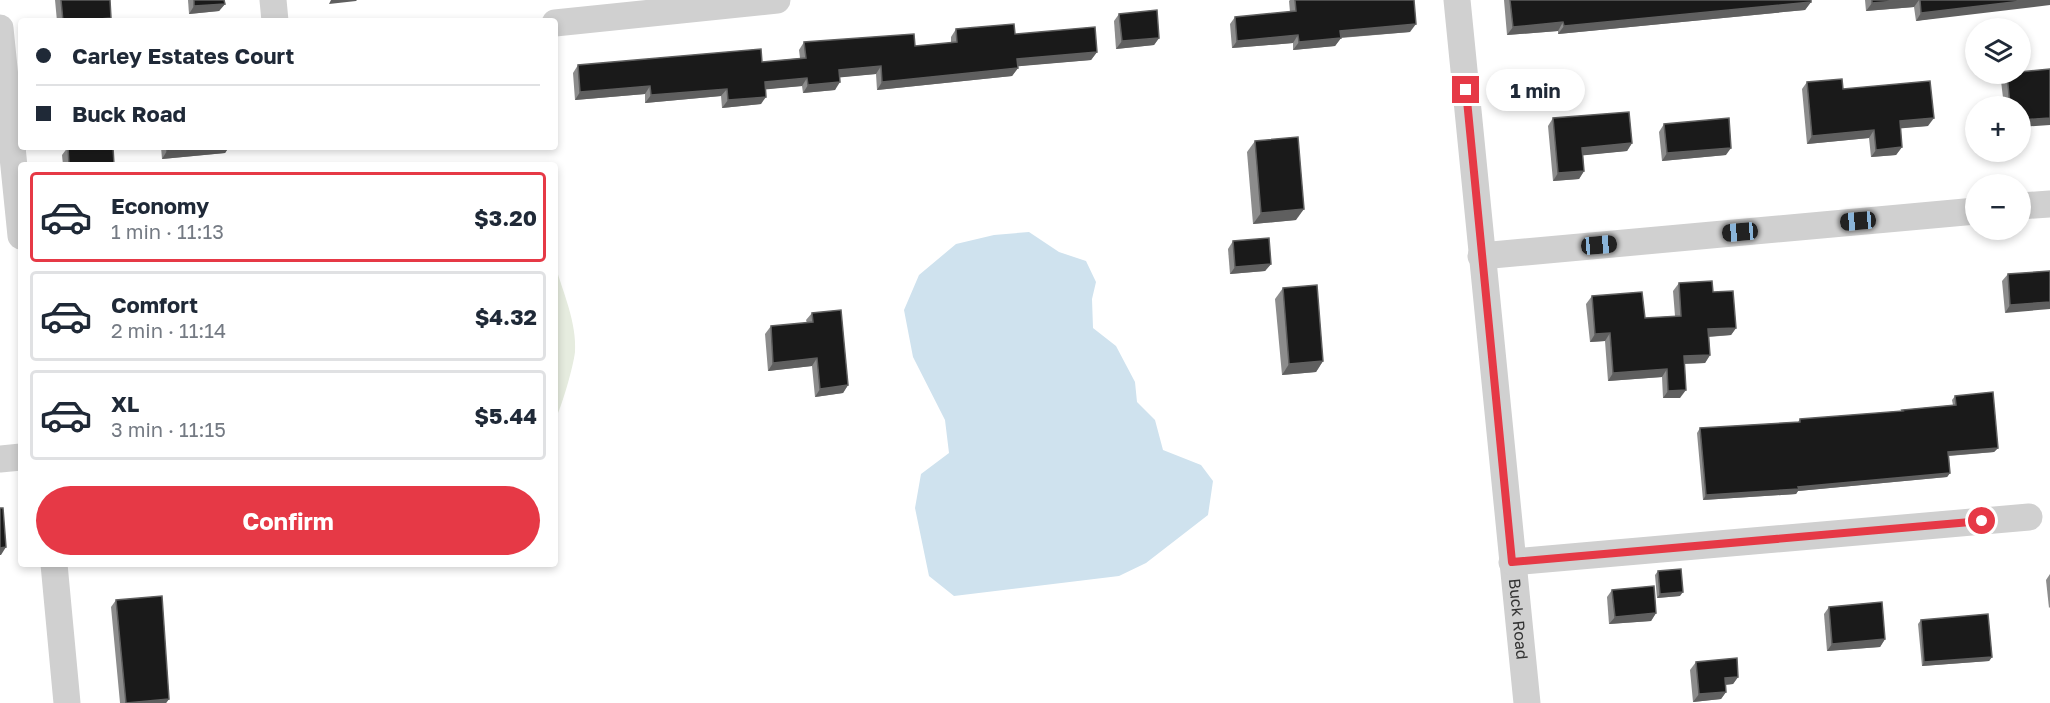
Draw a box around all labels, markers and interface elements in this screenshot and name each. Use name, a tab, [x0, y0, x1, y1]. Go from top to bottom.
map controls	[1965, 18, 2031, 240]
button: layers	[1965, 18, 2031, 84]
text: Carley Estates Court	[72, 42, 294, 69]
callout: 1 min	[1487, 69, 1586, 111]
route end	[1452, 76, 1479, 103]
text: 1 min	[1510, 78, 1561, 102]
button: +	[1965, 96, 2031, 162]
text: Buck Road	[72, 100, 186, 127]
button: −	[1965, 174, 2031, 240]
icon: car	[39, 190, 93, 244]
text: Economy	[111, 192, 209, 219]
text: $3.20	[474, 204, 537, 231]
car	[1839, 210, 1877, 232]
text: 1 min · 11:13	[111, 219, 224, 243]
car	[1721, 221, 1759, 243]
car	[1580, 234, 1618, 256]
icon: car	[39, 289, 93, 343]
text: Comfort	[111, 291, 198, 318]
text: $4.32	[475, 303, 537, 330]
text: 2 min · 11:14	[111, 318, 226, 342]
icon: car	[39, 388, 93, 442]
text: XL	[111, 390, 139, 417]
text: $5.44	[474, 402, 537, 429]
text: 3 min · 11:15	[111, 417, 226, 441]
button: Confirm	[36, 486, 540, 555]
route start	[1968, 507, 1995, 534]
street label: Buck Road	[1505, 577, 1533, 660]

